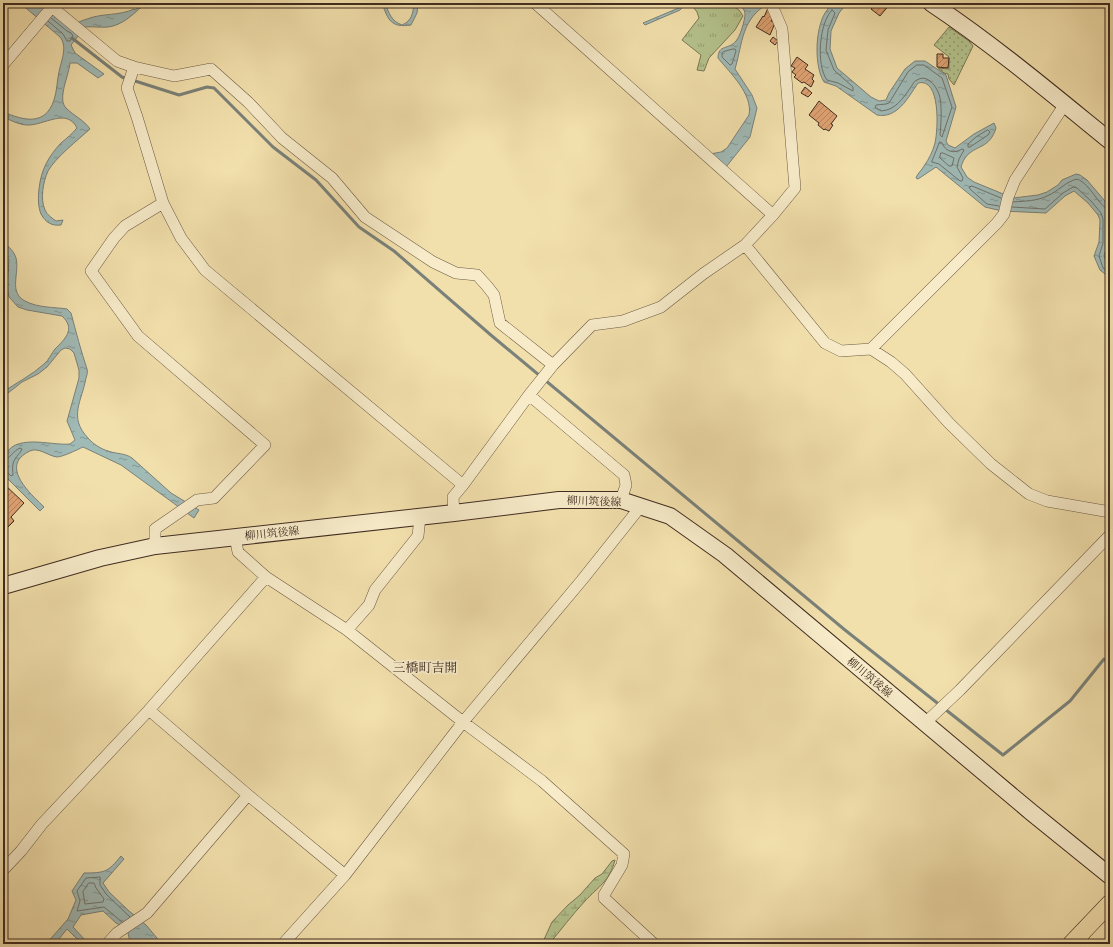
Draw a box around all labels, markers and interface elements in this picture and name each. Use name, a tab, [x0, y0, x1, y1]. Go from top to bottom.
street label: 柳川筑後線	[566, 493, 622, 509]
street label: 柳川筑後線	[244, 523, 300, 543]
street label: 柳川筑後線	[844, 654, 896, 700]
district label: 三橋町吉開	[392, 659, 458, 675]

